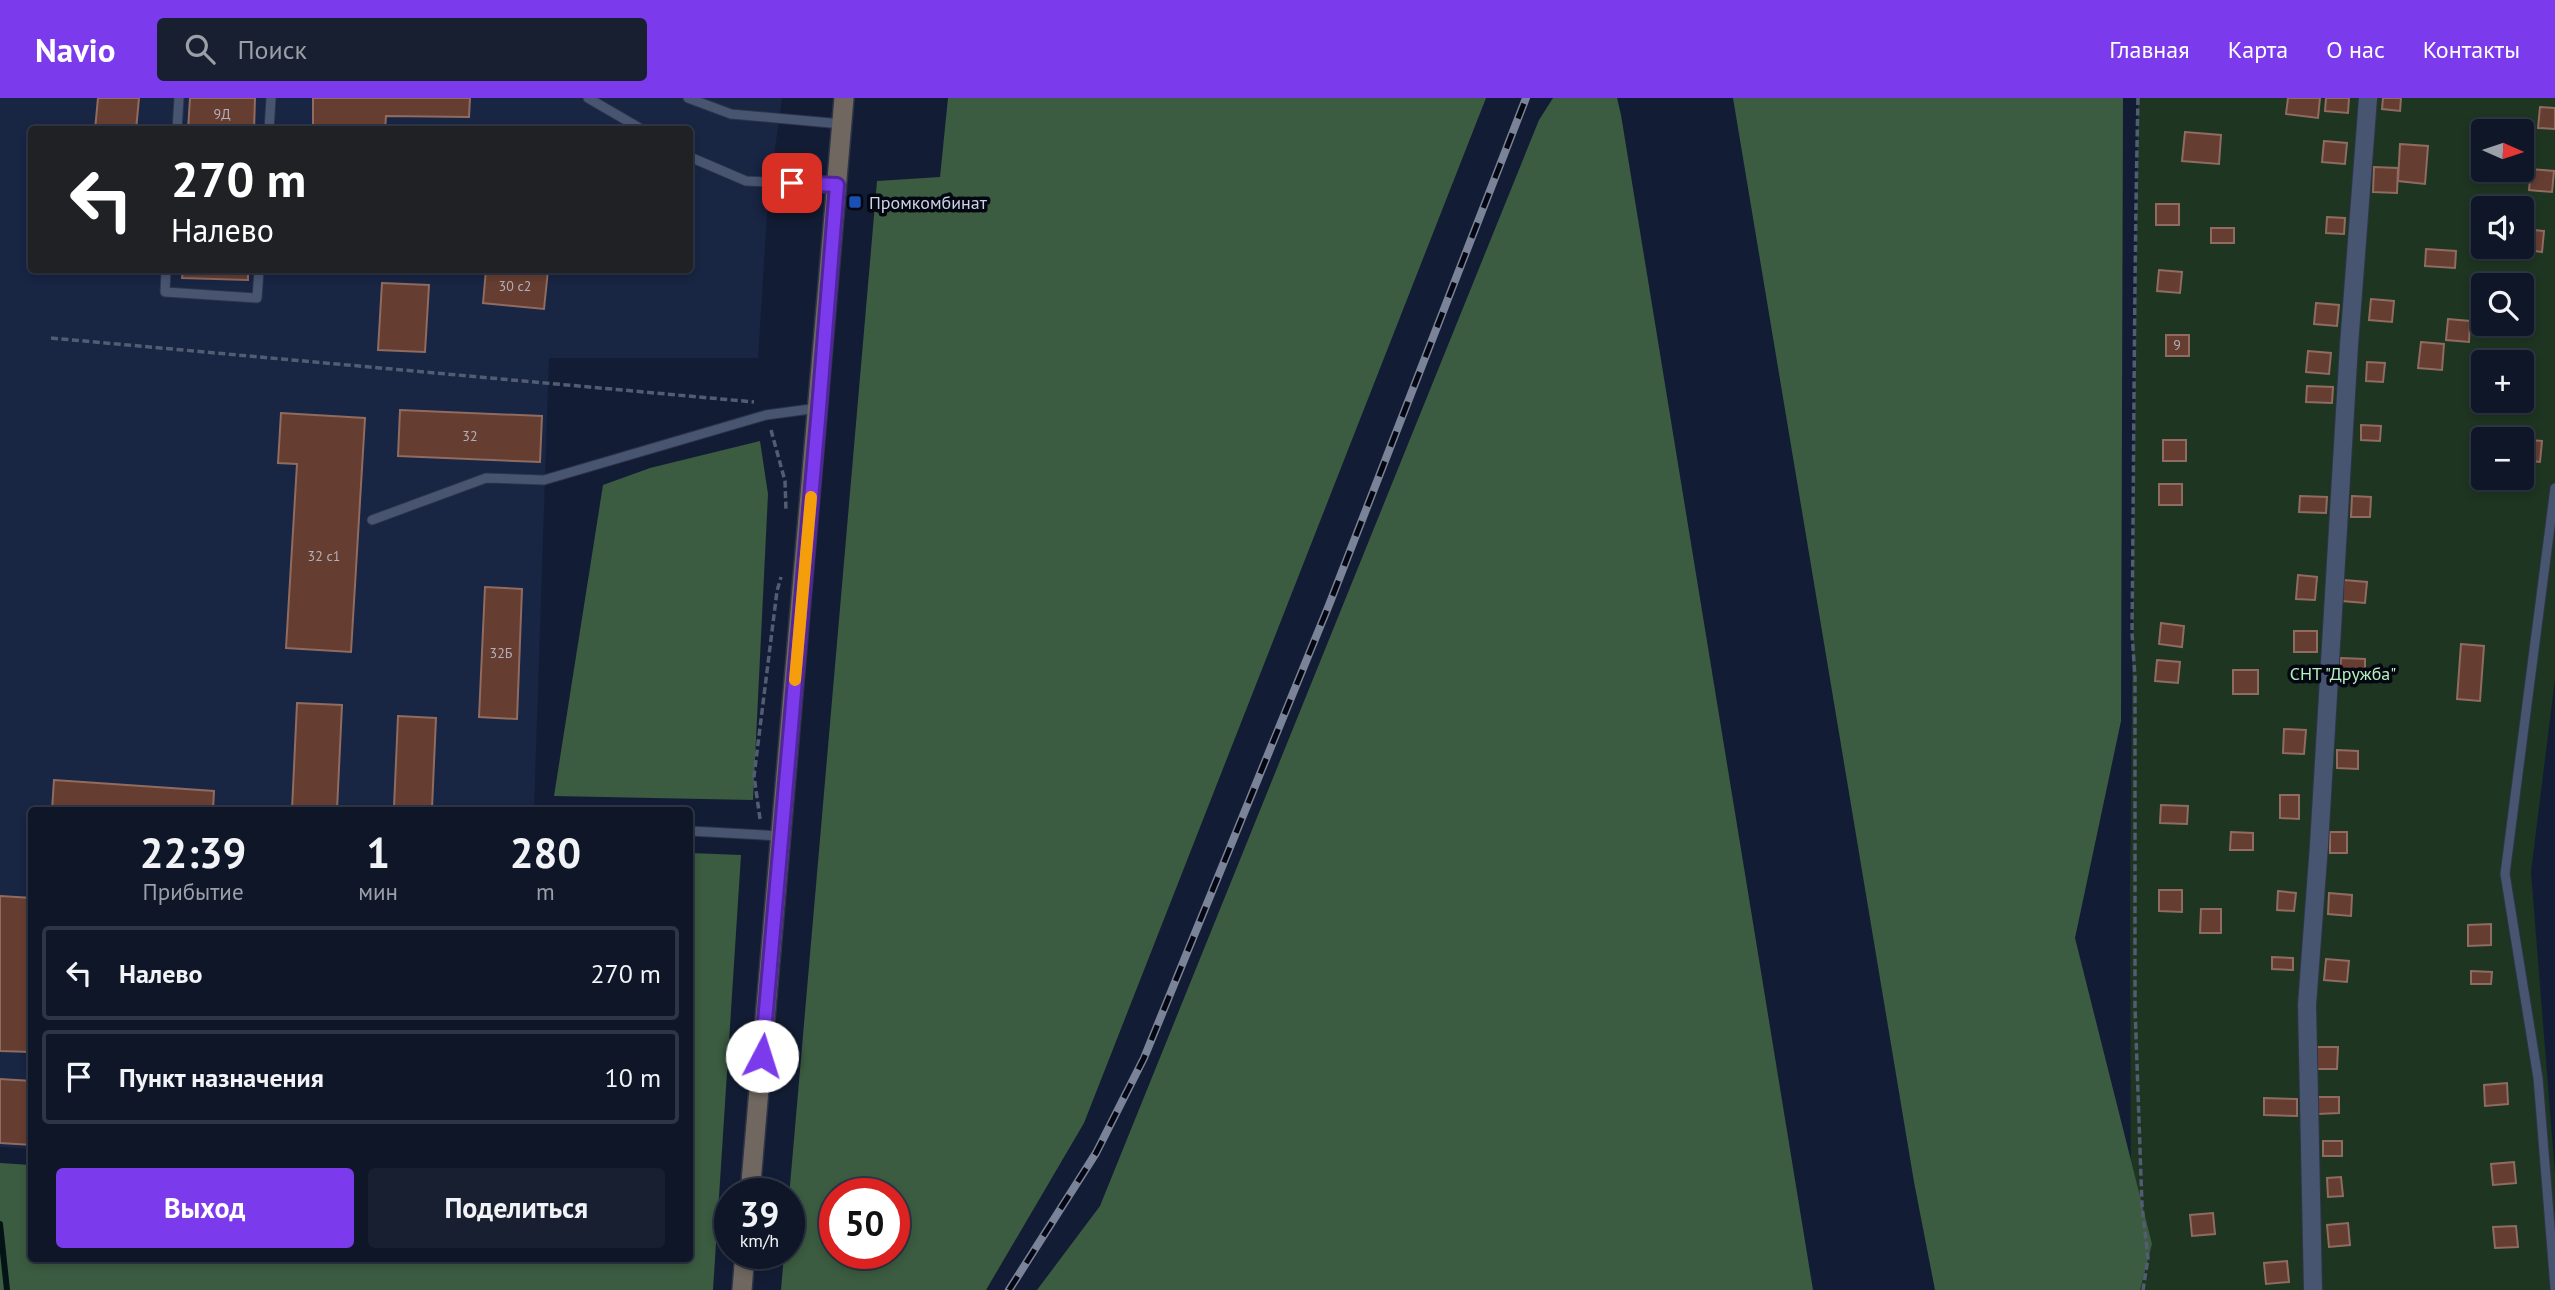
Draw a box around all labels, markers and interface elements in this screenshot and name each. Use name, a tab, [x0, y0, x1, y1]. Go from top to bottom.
search box	[157, 18, 647, 81]
text: Navio	[35, 28, 115, 71]
icon: search	[181, 30, 219, 68]
text: Поиск	[237, 33, 307, 66]
text: Главная	[2109, 34, 2190, 65]
text: Карта	[2228, 34, 2288, 65]
text: О нас	[2326, 34, 2385, 65]
text: Контакты	[2423, 34, 2520, 65]
house number: 9Д	[214, 105, 231, 123]
north arrow	[2471, 119, 2534, 182]
map controls	[2471, 119, 2534, 490]
text: 270 m	[171, 147, 306, 211]
pin	[762, 153, 822, 213]
icon: left	[56, 154, 147, 245]
icon: arrive	[773, 164, 811, 202]
place label: Промкомбинат	[869, 191, 988, 214]
marker: Промкомбинат	[847, 194, 863, 210]
button: sound	[2471, 196, 2534, 259]
text: Налево	[171, 209, 274, 251]
button: search	[2471, 273, 2534, 336]
house number: 30 с2	[499, 277, 531, 295]
house number: 9	[2173, 336, 2181, 354]
button: +	[2471, 350, 2534, 413]
house number: 32	[462, 427, 478, 445]
button: −	[2471, 427, 2534, 490]
house number: 32 с1	[308, 547, 340, 565]
house number: 32Б	[490, 644, 513, 662]
park label: СНТ "Дружба"	[2290, 662, 2396, 685]
text: 22:39	[140, 825, 246, 880]
text: 1	[366, 825, 390, 880]
text: 280	[510, 825, 581, 880]
text: Прибытие	[143, 877, 244, 906]
text: мин	[358, 877, 398, 906]
text: m	[536, 877, 555, 906]
icon: left	[60, 954, 98, 992]
text: Налево	[119, 957, 203, 990]
text: 270 m	[590, 957, 661, 990]
position arrow	[725, 1019, 799, 1093]
icon: arrive	[60, 1058, 98, 1096]
text: Пункт назначения	[119, 1061, 324, 1094]
text: 10 m	[605, 1061, 661, 1094]
button: Выход	[56, 1168, 354, 1248]
button: Поделиться	[368, 1168, 665, 1248]
speed limit sign: 50	[819, 1178, 910, 1269]
text: 39	[740, 1191, 779, 1237]
text: km/h	[740, 1229, 779, 1252]

